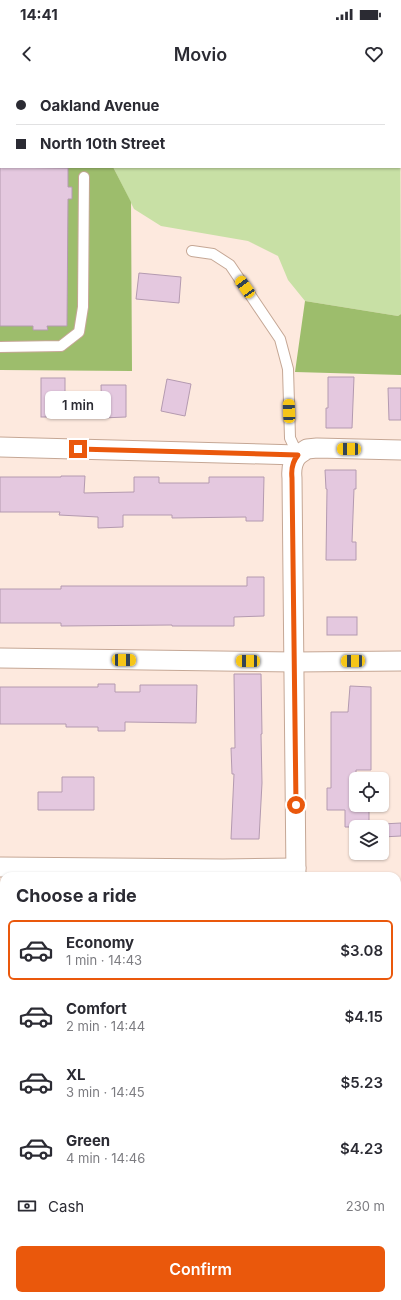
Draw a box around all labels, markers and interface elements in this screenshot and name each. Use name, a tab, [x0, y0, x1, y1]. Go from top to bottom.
text: 14:41	[20, 5, 58, 24]
icon: back	[16, 43, 38, 65]
icon: heart	[363, 43, 385, 65]
text: Movio	[174, 44, 227, 65]
text: Oakland Avenue	[40, 96, 160, 115]
text: North 10th Street	[40, 134, 165, 153]
car	[233, 274, 257, 300]
callout: 1 min	[45, 391, 111, 419]
text: 1 min	[62, 397, 94, 413]
car	[283, 399, 295, 423]
route end	[69, 440, 87, 458]
car	[337, 443, 361, 455]
car	[112, 654, 136, 666]
car	[236, 655, 260, 667]
car	[341, 655, 365, 667]
map controls	[349, 772, 389, 860]
button: locate	[349, 772, 389, 812]
route start	[287, 796, 305, 814]
button: layers	[349, 820, 389, 860]
text: Choose a ride	[16, 885, 137, 906]
icon: car	[18, 932, 54, 968]
text: Economy	[66, 933, 134, 952]
text: $3.08	[340, 941, 383, 960]
text: 1 min · 14:43	[66, 952, 142, 968]
icon: car	[18, 998, 54, 1034]
text: Comfort	[66, 999, 127, 1018]
text: $4.15	[345, 1007, 383, 1026]
text: 2 min · 14:44	[66, 1018, 145, 1034]
icon: car	[18, 1064, 54, 1100]
text: XL	[66, 1065, 86, 1084]
text: $5.23	[341, 1073, 383, 1092]
text: 3 min · 14:45	[66, 1084, 145, 1100]
icon: car	[18, 1130, 54, 1166]
text: Green	[66, 1131, 110, 1150]
text: $4.23	[340, 1139, 383, 1158]
text: 4 min · 14:46	[66, 1150, 145, 1166]
icon: cash	[16, 1195, 38, 1217]
text: Cash	[48, 1197, 84, 1216]
text: 230 m	[346, 1198, 385, 1214]
button: Confirm	[16, 1246, 385, 1292]

